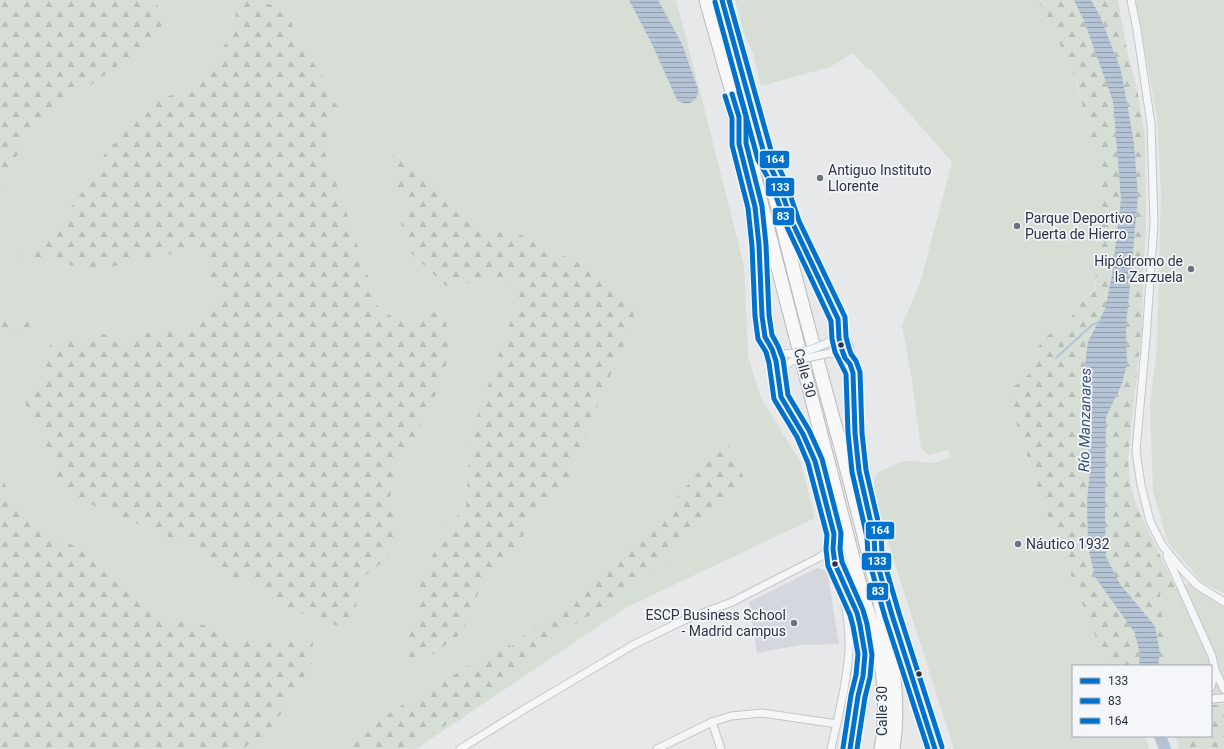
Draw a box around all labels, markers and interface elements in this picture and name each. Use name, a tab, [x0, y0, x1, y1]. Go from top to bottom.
line badge: 164	[759, 150, 790, 169]
text: 164	[766, 153, 785, 166]
place label: Antiguo Instituto Llorente	[828, 162, 931, 194]
marker: Antiguo Instituto Llorente	[815, 173, 825, 183]
line badge: 133	[765, 177, 795, 197]
text: 133	[771, 181, 789, 194]
line badge: 83	[772, 207, 795, 226]
text: 83	[777, 210, 789, 223]
place label: Parque Deportivo Puerta de Hierro	[1025, 210, 1133, 242]
marker: Parque Deportivo Puerta de Hierro	[1012, 221, 1022, 231]
place label: Hipódromo de la Zarzuela	[1094, 253, 1183, 285]
marker: Hipódromo de la Zarzuela	[1186, 264, 1196, 274]
unlabelled marker	[836, 340, 846, 350]
street label: Calle 30	[791, 347, 819, 399]
water label: Río Manzanares	[1075, 368, 1095, 472]
line badge: 164	[865, 521, 895, 540]
text: 164	[871, 524, 890, 537]
place label: Náutico 1932	[1026, 536, 1110, 552]
marker: Náutico 1932	[1013, 539, 1023, 549]
line badge: 133	[861, 552, 892, 571]
text: 133	[868, 555, 886, 568]
unlabelled marker	[830, 559, 840, 569]
line badge: 83	[866, 582, 889, 601]
text: 83	[872, 585, 884, 598]
place label: ESCP Business School - Madrid campus	[645, 607, 786, 639]
marker: ESCP Business School - Madrid campus	[789, 618, 799, 628]
legend	[1072, 665, 1212, 737]
unlabelled marker	[914, 669, 924, 679]
text: 133	[1108, 674, 1128, 688]
street label: Calle 30	[874, 686, 890, 736]
text: 83	[1108, 694, 1122, 708]
text: 164	[1108, 714, 1128, 728]

